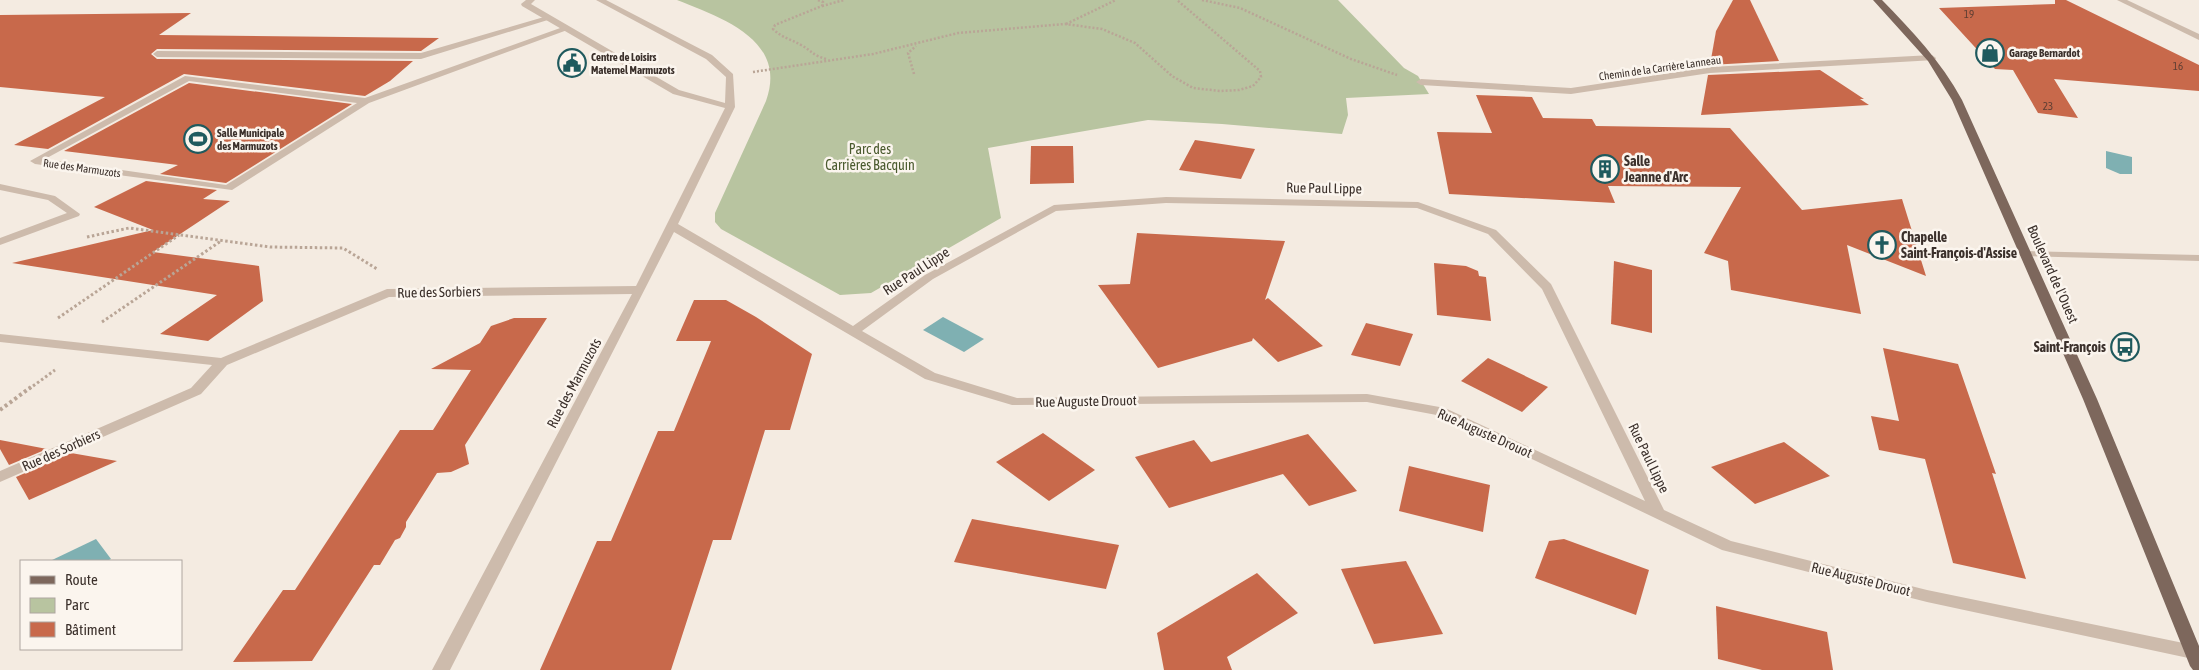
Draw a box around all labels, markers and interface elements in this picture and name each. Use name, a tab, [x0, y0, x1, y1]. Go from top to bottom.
house number: 19	[1964, 8, 1974, 20]
shop icon: Garage Bernardot	[1975, 38, 2005, 68]
place label: Garage Bernardot	[2009, 47, 2081, 59]
public building icon: Centre de Loisirs Maternel Marmuzots	[557, 48, 587, 78]
place label: Centre de Loisirs Maternel Marmuzots	[591, 51, 675, 76]
street label: Chemin de la Carrière Lanneau	[1598, 53, 1722, 83]
house number: 16	[2173, 60, 2183, 72]
house number: 23	[2043, 100, 2053, 112]
sports icon: Salle Municipale des Marmuzots	[183, 124, 213, 154]
place label: Salle Municipale des Marmuzots	[217, 127, 284, 152]
park label: Parc des Carrières Bacquin	[825, 141, 915, 173]
place label: Salle Jeanne d'Arc	[1623, 153, 1689, 185]
building icon: Salle Jeanne d'Arc	[1590, 154, 1620, 184]
street label: Rue des Marmuzots	[43, 157, 122, 179]
street label: Rue Paul Lippe	[1286, 179, 1362, 197]
street label: Boulevard de l'Ouest	[2024, 222, 2082, 326]
place label: Chapelle Saint-François-d'Assise	[1901, 229, 2017, 261]
church icon: Chapelle Saint-François-d'Assise	[1867, 230, 1897, 260]
street label: Rue Paul Lippe	[880, 244, 952, 298]
street label: Rue des Sorbiers	[397, 283, 481, 301]
bus stop icon: Saint-François	[2110, 332, 2140, 362]
street label: Rue des Marmuzots	[544, 335, 604, 431]
place label: Saint-François	[2034, 339, 2106, 355]
street label: Rue Auguste Drouot	[1035, 392, 1137, 410]
street label: Rue Auguste Drouot	[1435, 405, 1535, 461]
street label: Rue Paul Lippe	[1625, 420, 1673, 496]
street label: Rue des Sorbiers	[19, 426, 103, 474]
street label: Rue Auguste Drouot	[1810, 559, 1912, 599]
legend	[20, 560, 182, 650]
text: Route	[65, 571, 98, 588]
text: Parc	[65, 596, 89, 613]
text: Bâtiment	[65, 621, 116, 638]

